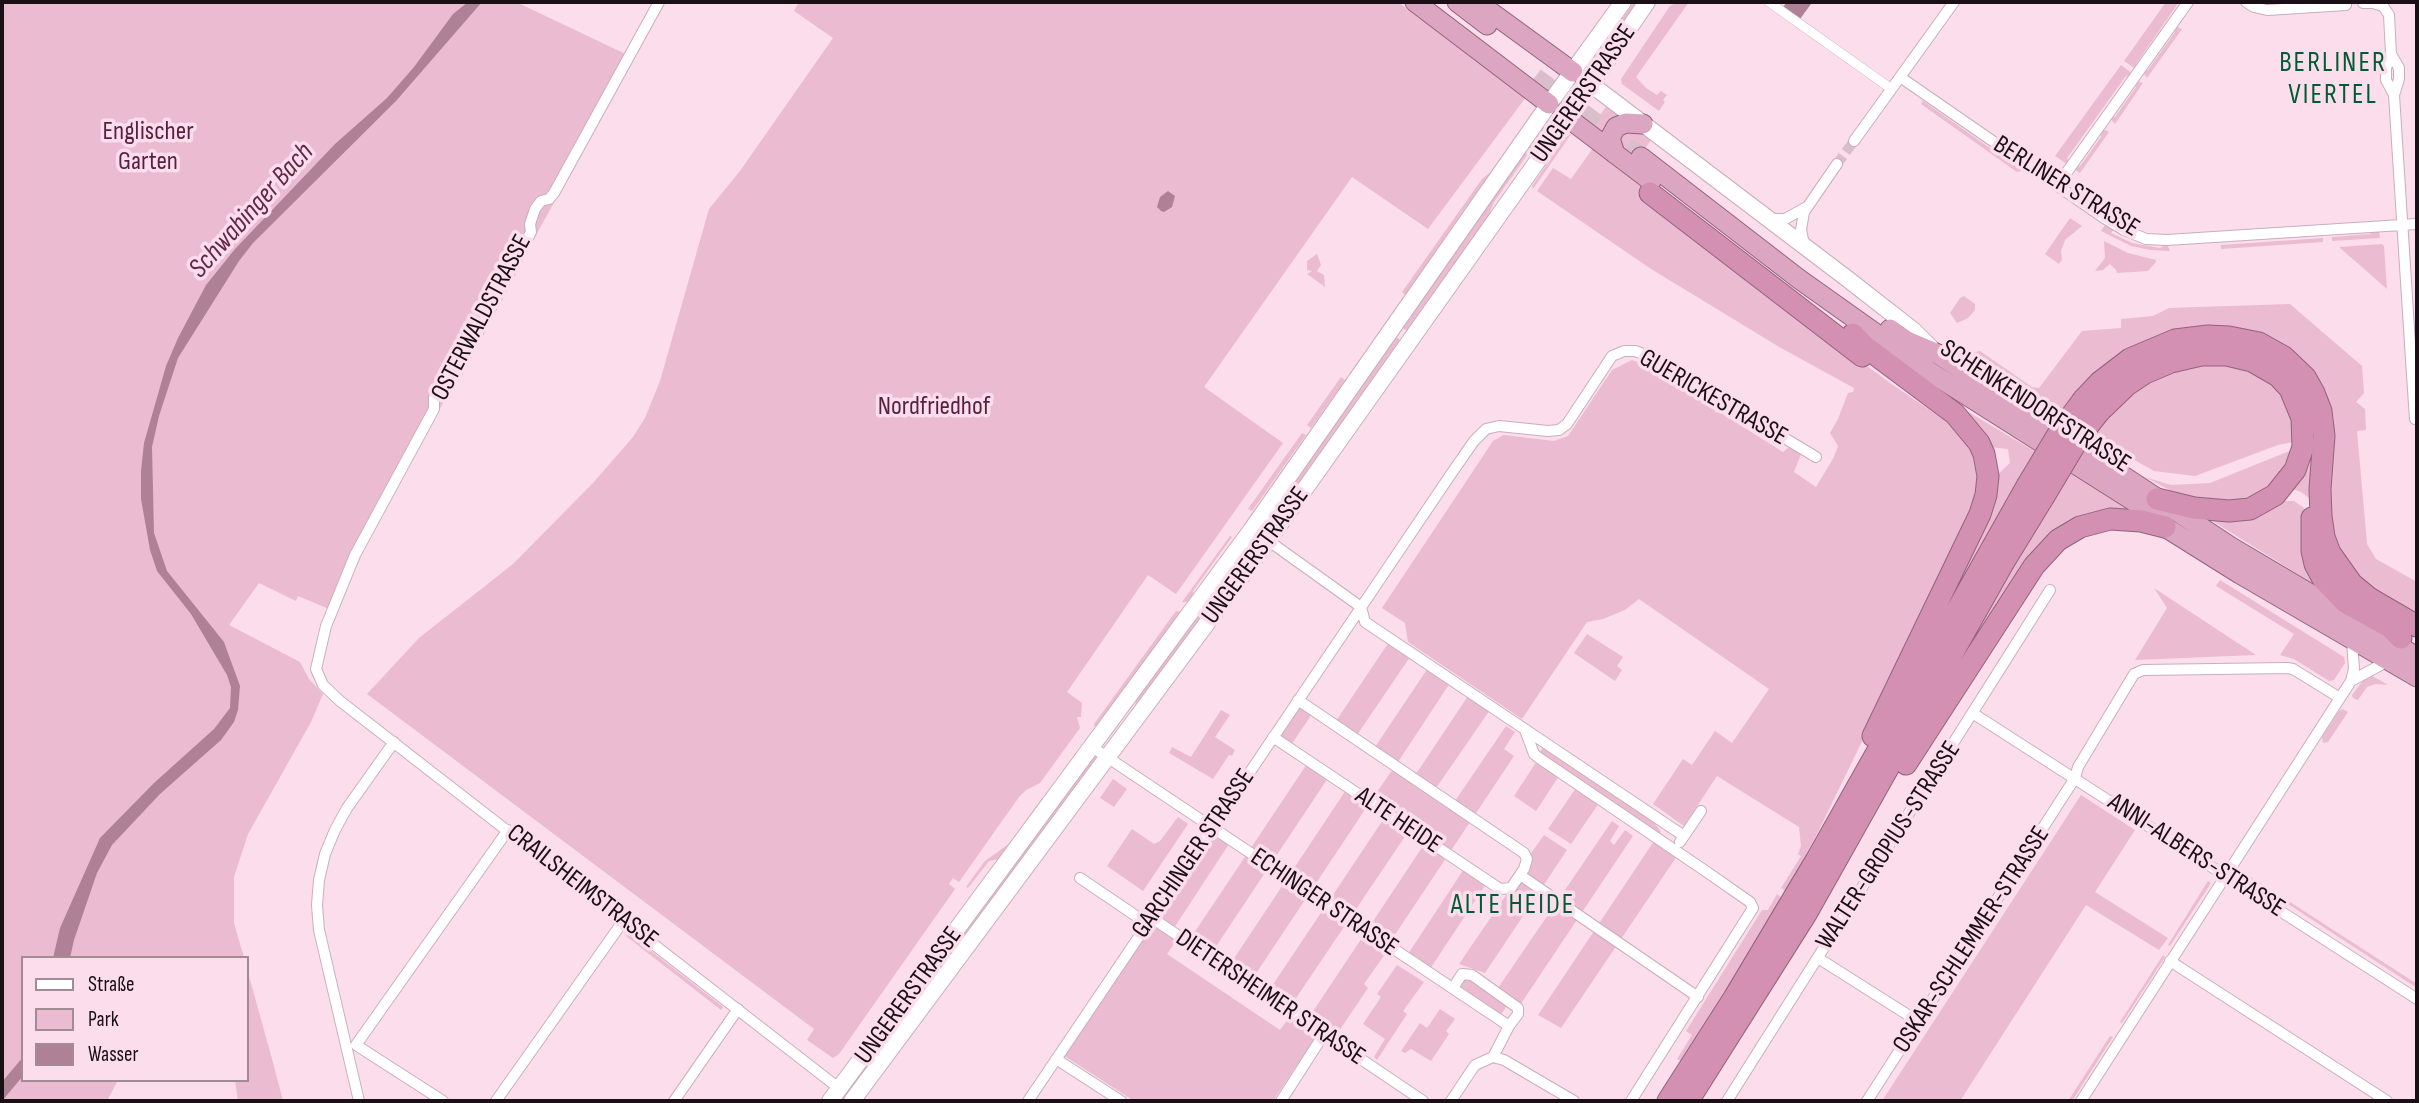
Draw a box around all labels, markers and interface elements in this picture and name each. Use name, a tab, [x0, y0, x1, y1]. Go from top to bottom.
street label: UNGERERSTRASSE	[1525, 19, 1643, 169]
district label: BERLINER VIERTEL	[2280, 47, 2386, 113]
park label: Englischer Garten	[102, 116, 194, 178]
street label: BERLINER STRASSE	[1987, 130, 2145, 244]
water label: Schwabinger Bach	[183, 137, 321, 285]
street label: OSTERWALDSTRASSE	[425, 230, 539, 406]
street label: SCHENKENDORFSTRASSE	[1934, 334, 2136, 480]
street label: GUERICKESTRASSE	[1633, 343, 1793, 453]
park label: Nordfriedhof	[878, 391, 990, 423]
street label: UNGERERSTRASSE	[1196, 481, 1316, 631]
street label: WALTER-GROPIUS-STRASSE	[1810, 736, 1968, 956]
street label: GARCHINGER STRASSE	[1126, 764, 1262, 944]
street label: ALTE HEIDE	[1349, 781, 1447, 861]
street label: ANNI-ALBERS-STRASSE	[2102, 787, 2290, 925]
street label: CRAILSHEIMSTRASSE	[500, 818, 664, 956]
street label: OSKAR-SCHLEMMER-STRASSE	[1887, 821, 2057, 1059]
street label: ECHINGER STRASSE	[1244, 842, 1404, 964]
district label: ALTE HEIDE	[1452, 889, 1574, 923]
street label: UNGERERSTRASSE	[849, 921, 969, 1071]
street label: DIETERSHEIMER STRASSE	[1169, 923, 1371, 1073]
legend	[21, 956, 248, 1082]
text: Straße	[88, 972, 134, 997]
text: Park	[88, 1007, 119, 1032]
text: Wasser	[88, 1042, 139, 1067]

